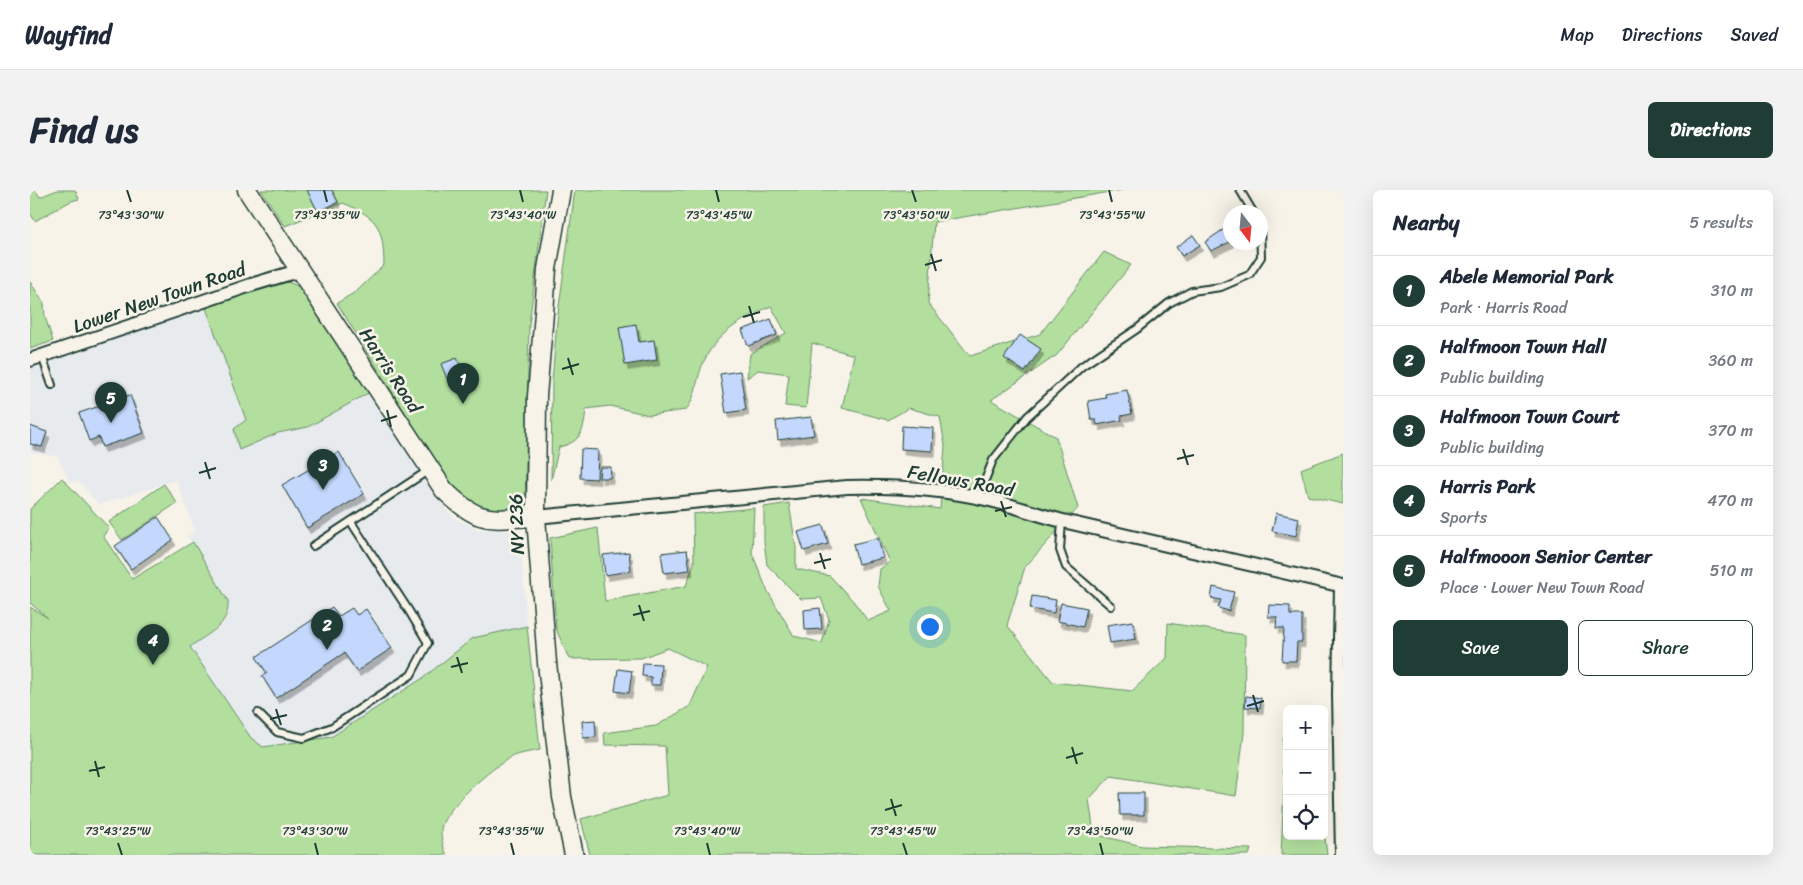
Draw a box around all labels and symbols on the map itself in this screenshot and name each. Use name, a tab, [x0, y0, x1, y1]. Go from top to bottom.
text: 73°43'30"W	[98, 204, 165, 226]
text: 73°43'35"W	[294, 204, 360, 226]
text: 73°43'40"W	[490, 204, 557, 226]
text: 73°43'45"W	[686, 204, 753, 226]
text: 73°43'50"W	[883, 204, 950, 226]
text: 73°43'55"W	[1079, 204, 1146, 226]
north arrow	[1223, 205, 1268, 250]
street label: Lower New Town Road	[68, 252, 252, 343]
street label: Harris Road	[350, 321, 432, 422]
pin: 1	[447, 363, 479, 404]
pin: 5	[95, 382, 127, 423]
pin: 3	[307, 449, 339, 490]
street label: Fellows Road	[905, 455, 1018, 506]
street label: NY 236	[499, 493, 534, 555]
pin: 2	[311, 609, 343, 650]
your location	[917, 614, 943, 640]
pin: 4	[137, 624, 169, 665]
text: 73°43'25"W	[85, 820, 152, 842]
text: 73°43'30"W	[282, 820, 349, 842]
text: 73°43'35"W	[478, 820, 544, 842]
text: 73°43'40"W	[674, 820, 741, 842]
text: 73°43'45"W	[870, 820, 937, 842]
text: 73°43'50"W	[1067, 820, 1134, 842]

